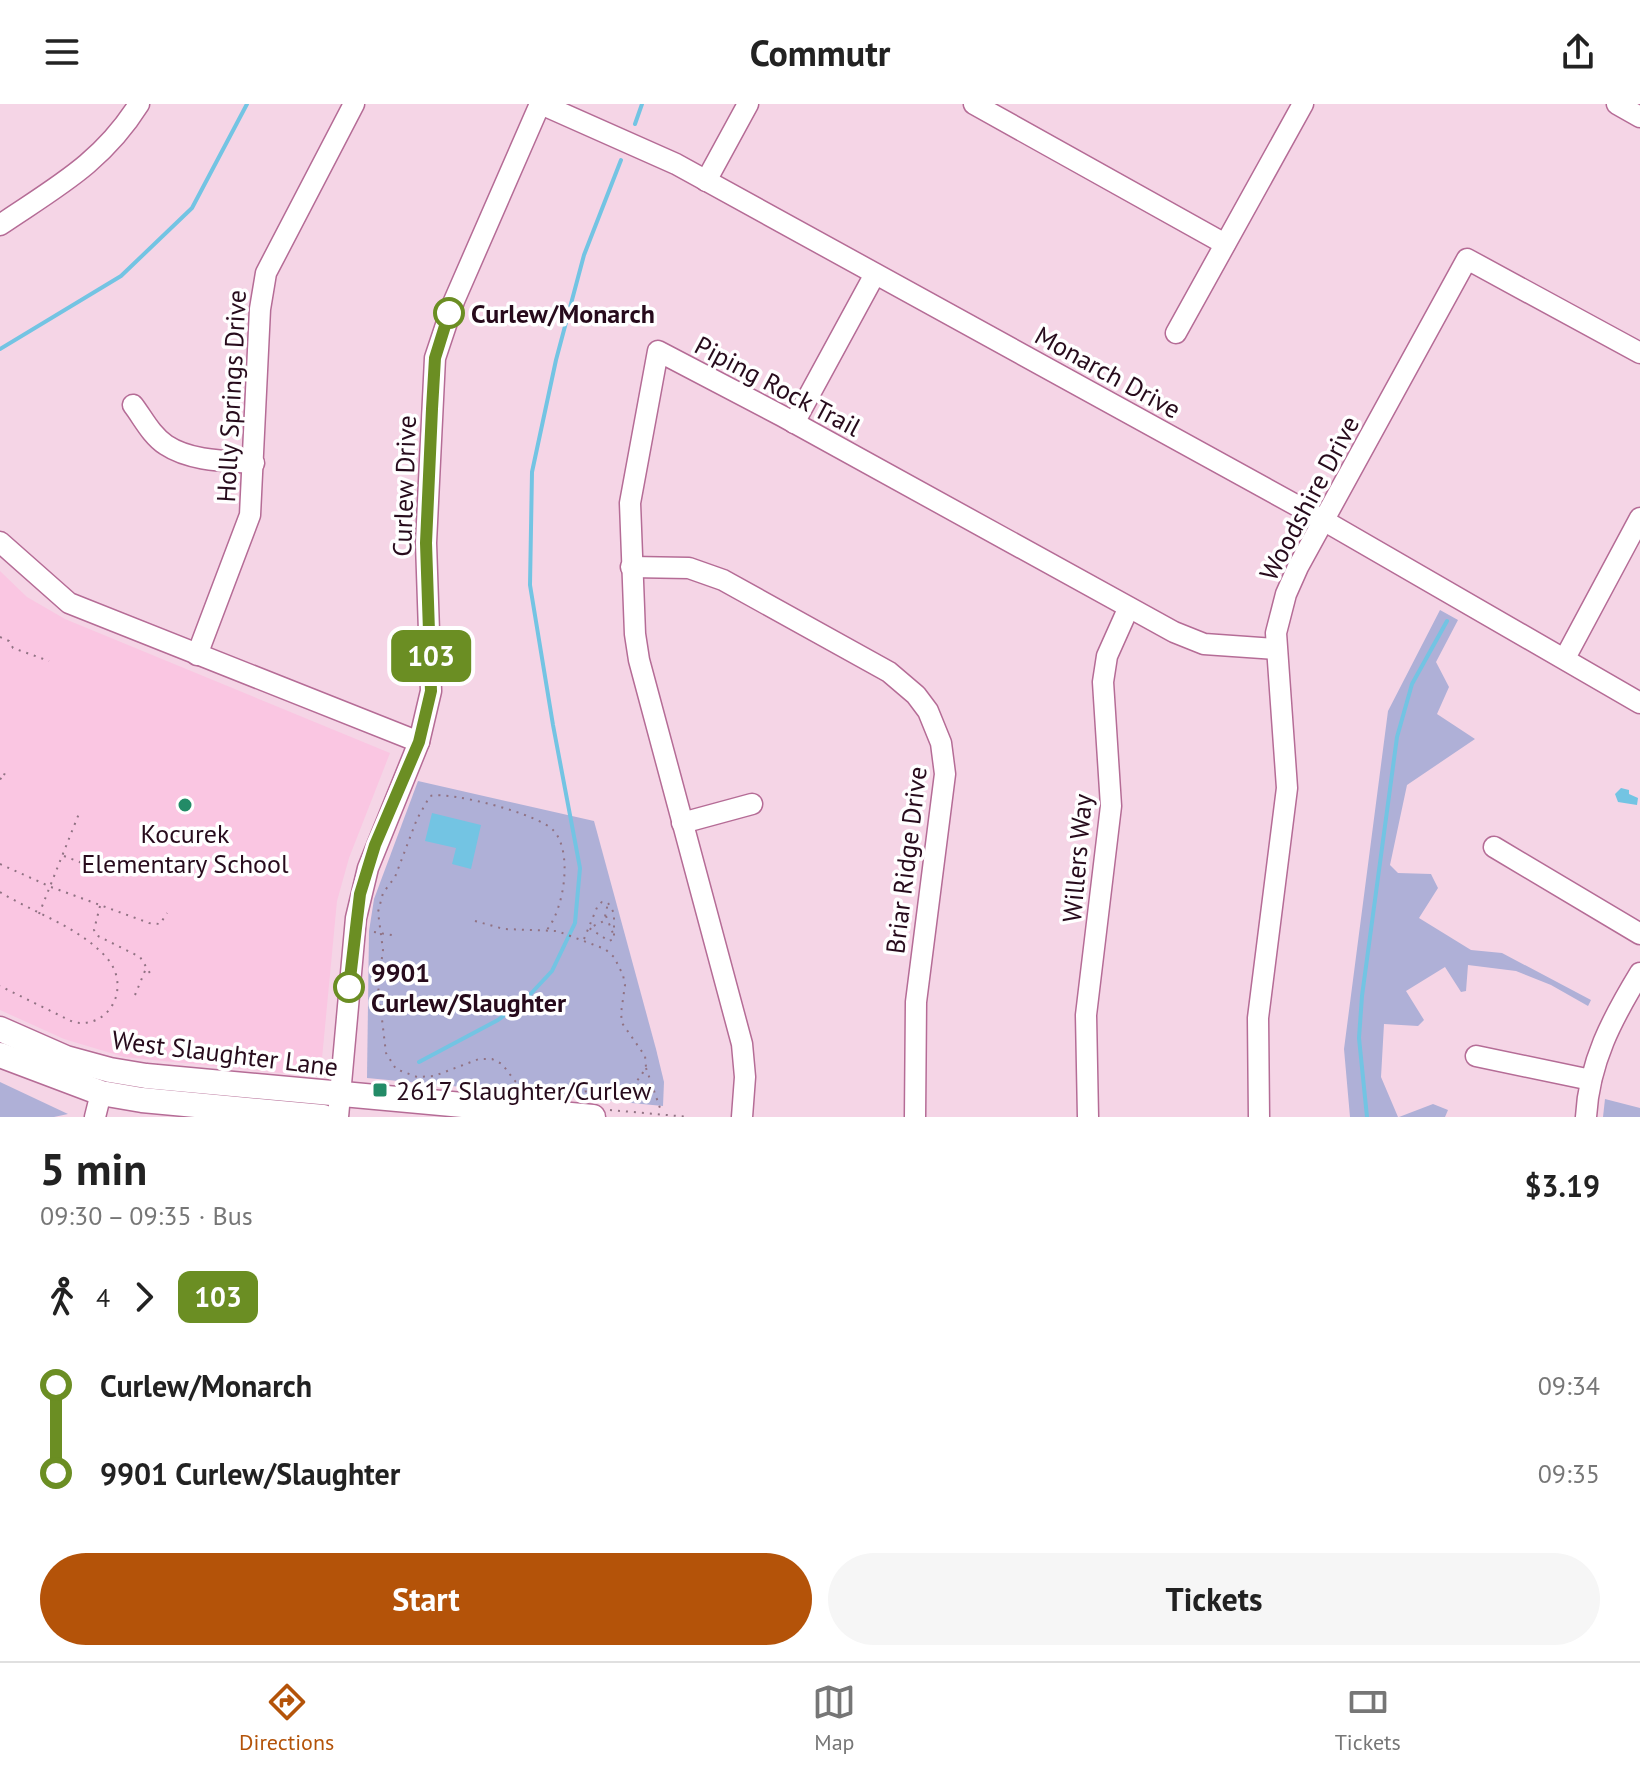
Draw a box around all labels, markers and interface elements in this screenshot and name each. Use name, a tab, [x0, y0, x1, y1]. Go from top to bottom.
text: Commutr	[750, 29, 890, 76]
icon: menu	[40, 30, 84, 74]
icon: share	[1556, 30, 1600, 74]
street label: Holly Springs Drive	[209, 289, 253, 503]
place label: Curlew/Monarch	[471, 297, 655, 330]
marker: Curlew/Monarch	[434, 298, 464, 328]
street label: Monarch Drive	[1029, 318, 1187, 426]
street label: Piping Rock Trail	[689, 328, 867, 444]
street label: Woodshire Drive	[1252, 410, 1366, 586]
street label: Curlew Drive	[385, 415, 423, 557]
line badge: 103	[385, 630, 477, 682]
text: 103	[407, 637, 455, 674]
street label: Briar Ridge Drive	[878, 764, 934, 956]
street label: Willers Way	[1055, 793, 1099, 923]
marker: Kocurek Elementary School	[176, 796, 194, 814]
place label: Kocurek Elementary School	[81, 817, 289, 880]
place label: 9901 Curlew/Slaughter	[371, 956, 567, 1019]
marker: 9901 Curlew/Slaughter	[334, 972, 364, 1002]
street label: West Slaughter Lane	[110, 1023, 340, 1083]
place label: 2617 Slaughter/Curlew	[396, 1074, 651, 1107]
marker: 2617 Slaughter/Curlew	[371, 1081, 389, 1099]
text: 5 min	[40, 1140, 147, 1197]
text: $3.19	[1525, 1166, 1600, 1205]
text: 09:30 – 09:35 · Bus	[40, 1199, 253, 1232]
icon: walk	[40, 1275, 84, 1319]
icon: forward	[122, 1275, 166, 1319]
text: 103	[194, 1278, 242, 1315]
text: 4	[96, 1281, 110, 1314]
text: Curlew/Monarch	[100, 1366, 312, 1405]
text: 09:34	[1538, 1369, 1600, 1402]
text: 9901 Curlew/Slaughter	[100, 1454, 400, 1493]
text: 09:35	[1538, 1457, 1600, 1490]
button: Start	[40, 1553, 812, 1645]
button: Tickets	[828, 1553, 1600, 1645]
tab: Directions	[239, 1680, 334, 1756]
tab: Map	[812, 1680, 856, 1756]
tab: Tickets	[1335, 1680, 1401, 1756]

